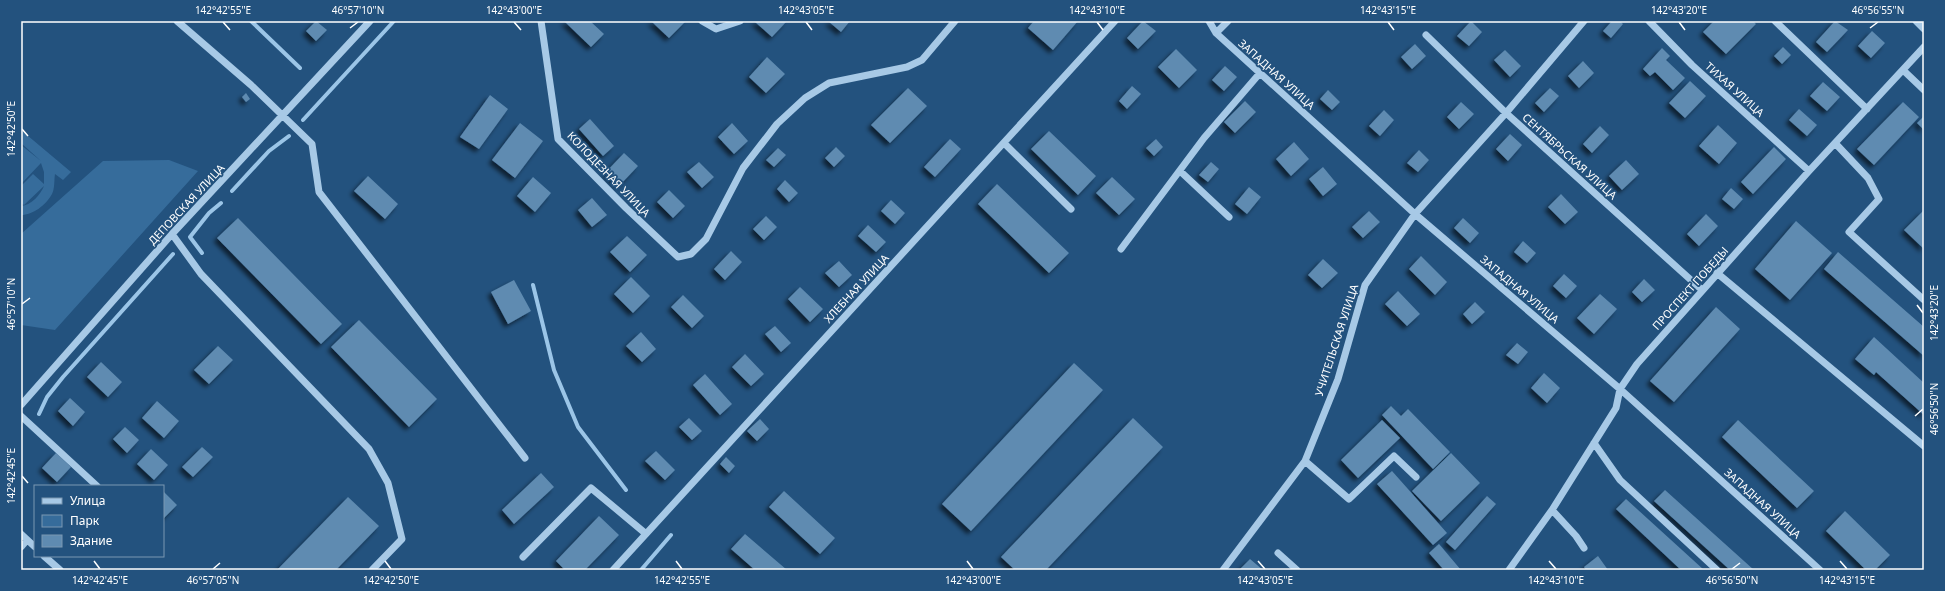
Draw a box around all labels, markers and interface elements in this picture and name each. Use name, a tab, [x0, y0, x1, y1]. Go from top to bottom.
text: 142°42'55"E	[195, 3, 251, 17]
text: 46°57'10"N	[332, 3, 384, 17]
text: 142°43'00"E	[486, 3, 542, 17]
text: 142°43'05"E	[778, 3, 834, 17]
text: 142°43'10"E	[1069, 3, 1125, 17]
text: 142°43'15"E	[1360, 3, 1416, 17]
text: 142°43'20"E	[1651, 3, 1707, 17]
text: 46°56'55"N	[1852, 3, 1904, 17]
street label: ЗАПАДНАЯ УЛИЦА	[1235, 35, 1319, 113]
street label: ТИХАЯ УЛИЦА	[1702, 58, 1769, 120]
text: 142°42'50"E	[4, 101, 18, 157]
street label: СЕНТЯБРЬСКАЯ УЛИЦА	[1520, 110, 1621, 203]
street label: КОЛОДЕЗНАЯ УЛИЦА	[564, 128, 654, 221]
street label: ДЕПОВСКАЯ УЛИЦА	[145, 160, 228, 248]
street label: ПРОСПЕКТ ПОБЕДЫ	[1649, 243, 1731, 333]
street label: ХЛЕБНАЯ УЛИЦА	[820, 250, 893, 326]
street label: ЗАПАДНАЯ УЛИЦА	[1477, 252, 1563, 327]
text: 46°57'10"N	[4, 278, 18, 330]
street label: УЧИТЕЛЬСКАЯ УЛИЦА	[1311, 281, 1361, 398]
text: 142°43'20"E	[1927, 285, 1941, 341]
text: 46°56'50"N	[1927, 383, 1941, 435]
text: 142°42'45"E	[4, 448, 18, 504]
street label: ЗАПАДНАЯ УЛИЦА	[1721, 464, 1805, 542]
legend	[34, 485, 164, 557]
text: Улица	[70, 492, 105, 509]
text: Парк	[70, 512, 100, 529]
text: Здание	[70, 532, 113, 549]
text: 142°42'45"E	[72, 573, 128, 587]
text: 46°57'05"N	[187, 573, 239, 587]
text: 142°42'50"E	[363, 573, 419, 587]
text: 142°42'55"E	[654, 573, 710, 587]
text: 142°43'00"E	[945, 573, 1001, 587]
text: 142°43'05"E	[1237, 573, 1293, 587]
text: 142°43'10"E	[1528, 573, 1584, 587]
text: 46°56'50"N	[1706, 573, 1758, 587]
text: 142°43'15"E	[1819, 573, 1875, 587]

